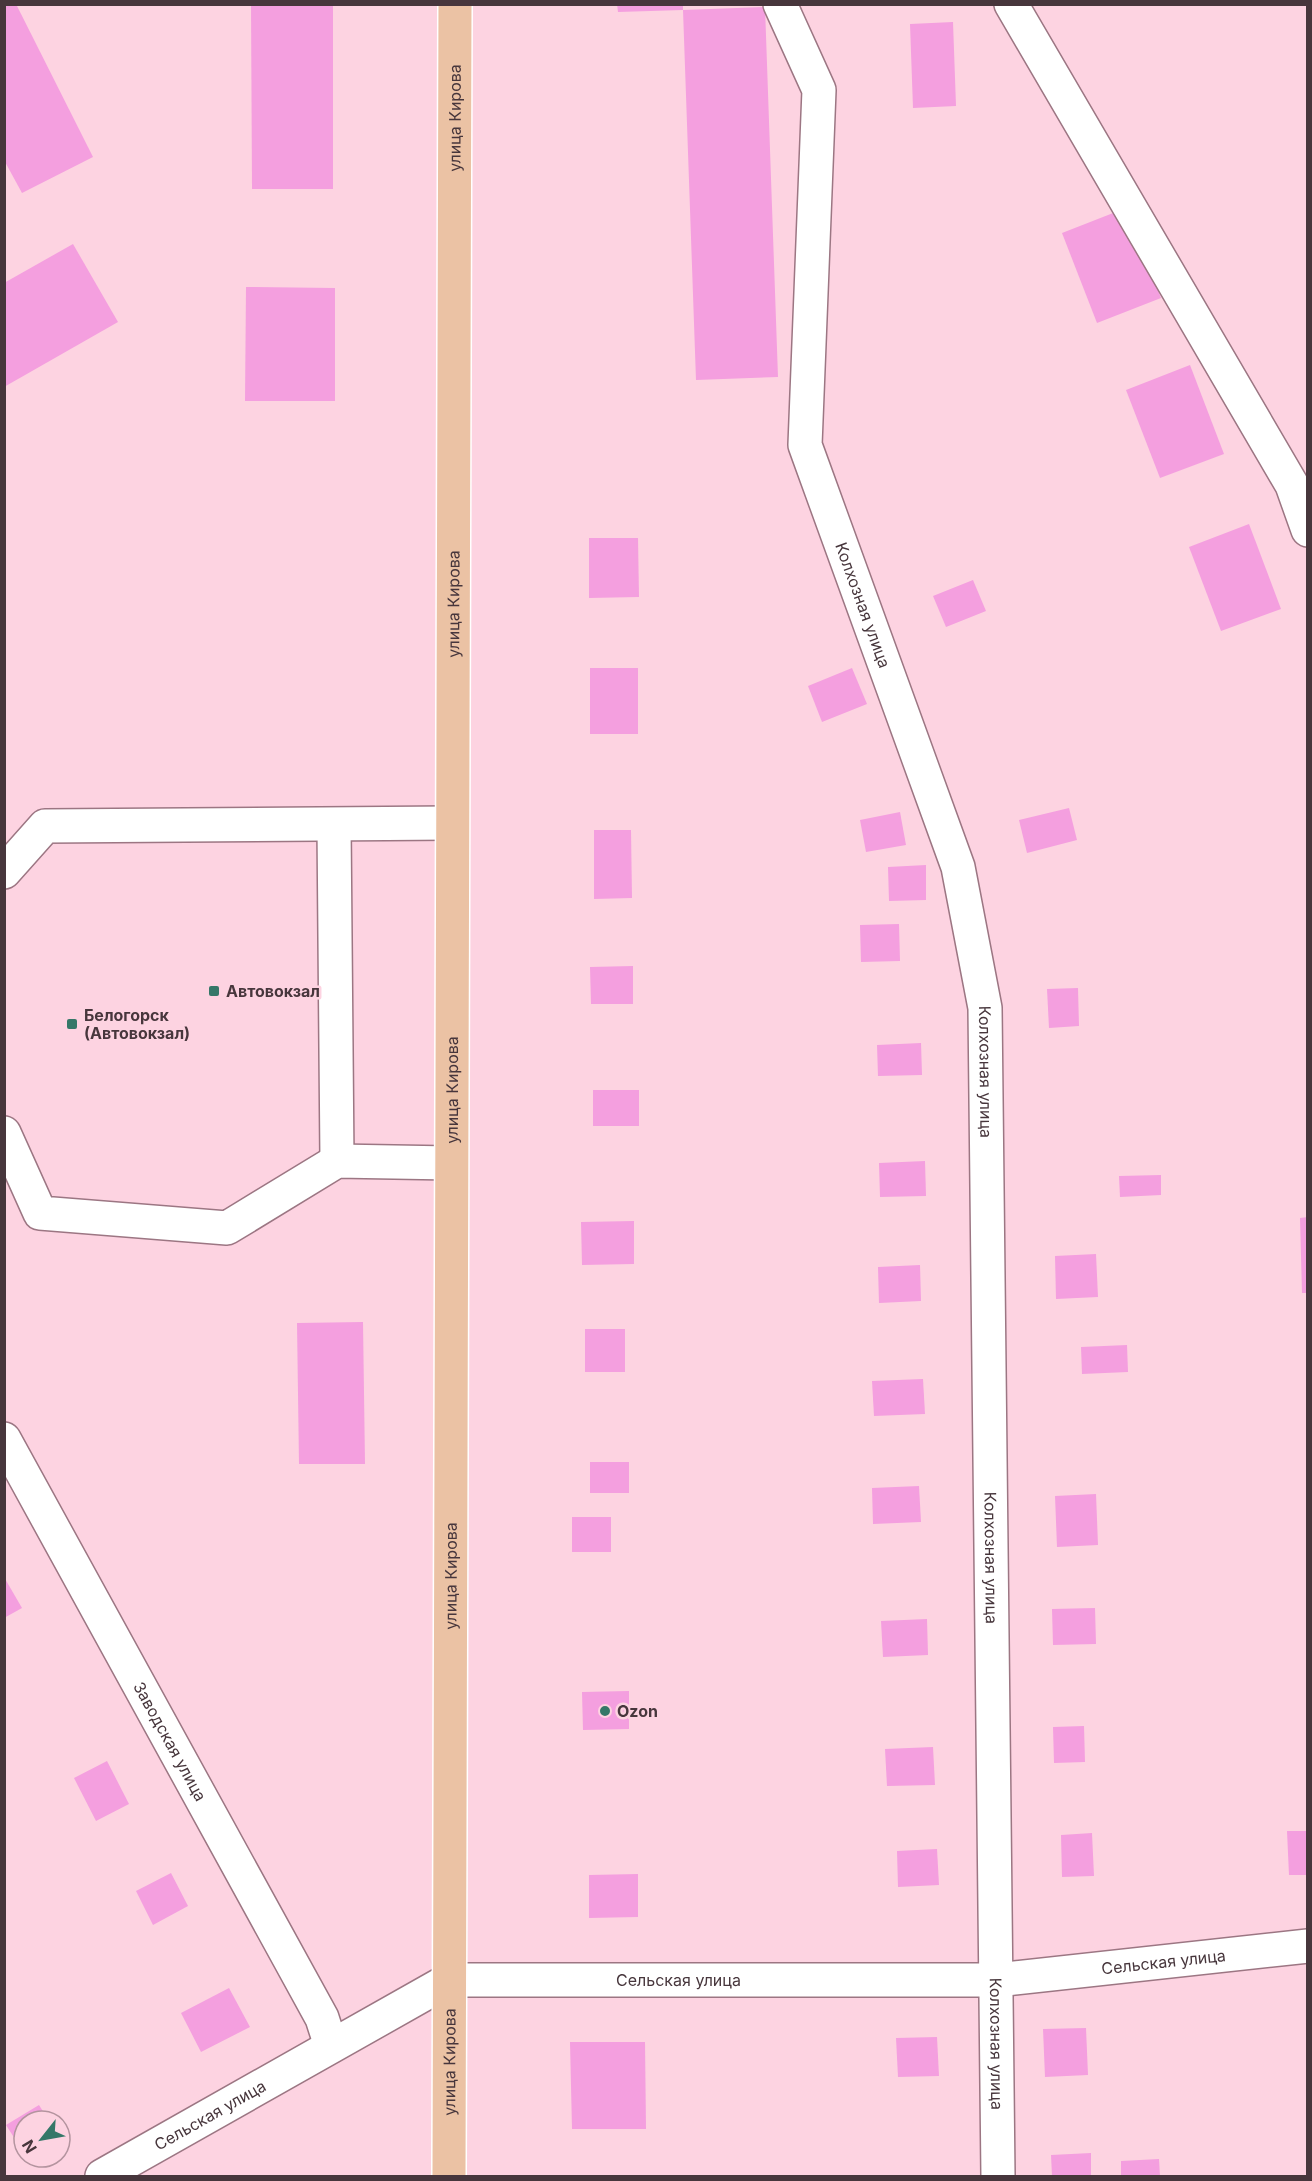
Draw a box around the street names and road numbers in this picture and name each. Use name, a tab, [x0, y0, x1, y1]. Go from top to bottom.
street label: улица Кирова	[445, 64, 465, 172]
street label: Колхозная улица	[831, 540, 895, 671]
street label: улица Кирова	[443, 550, 463, 658]
street label: Колхозная улица	[975, 1006, 996, 1138]
street label: улица Кирова	[442, 1036, 462, 1144]
street label: Колхозная улица	[980, 1492, 1002, 1624]
street label: улица Кирова	[441, 1522, 461, 1630]
street label: Заводская улица	[129, 1678, 211, 1805]
street label: Сельская улица	[1100, 1945, 1227, 1979]
street label: Сельская улица	[616, 1970, 741, 1990]
street label: Колхозная улица	[986, 1978, 1007, 2110]
street label: улица Кирова	[439, 2008, 459, 2116]
street label: Сельская улица	[151, 2076, 269, 2154]

